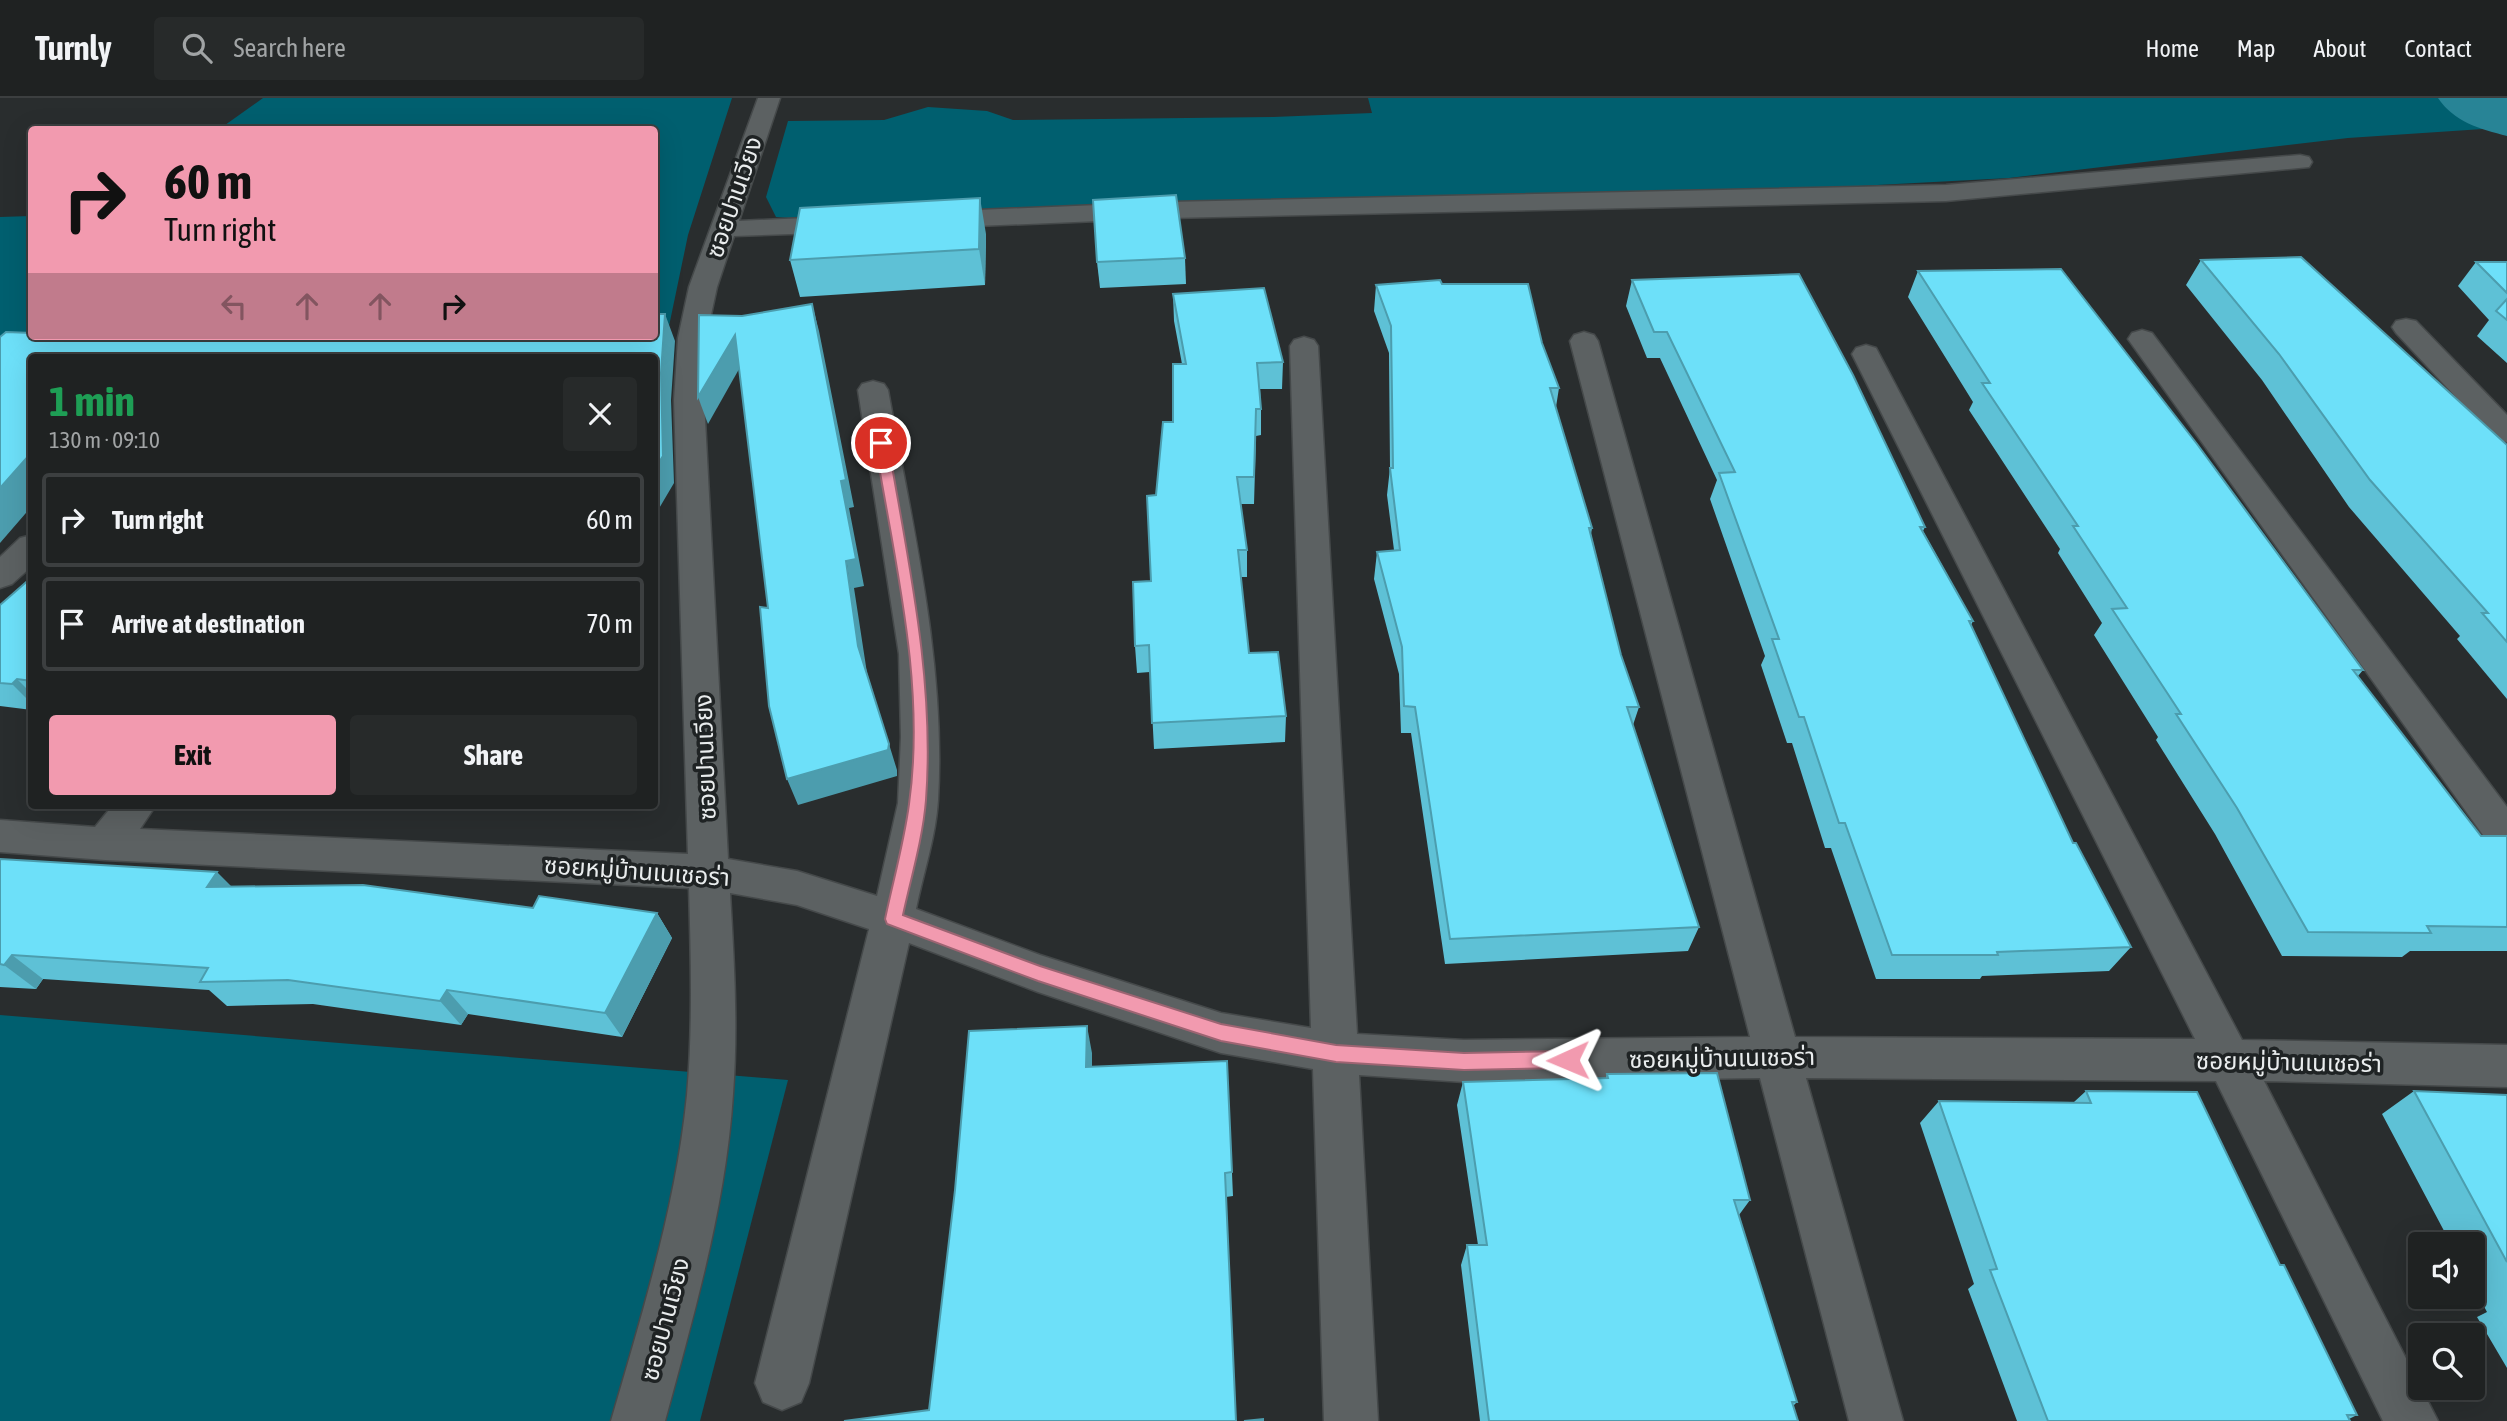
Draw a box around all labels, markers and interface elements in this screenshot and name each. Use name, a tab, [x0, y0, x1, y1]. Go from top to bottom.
search box	[154, 17, 644, 80]
text: Turnly	[35, 29, 112, 67]
icon: search	[178, 29, 216, 67]
text: Search here	[234, 33, 346, 63]
text: Home	[2145, 35, 2199, 62]
text: Map	[2237, 35, 2275, 62]
text: About	[2313, 35, 2366, 62]
text: Contact	[2404, 35, 2472, 62]
street label: ซอยปานเวียง	[701, 133, 767, 261]
text: 60 m	[164, 153, 252, 209]
icon: right	[49, 154, 140, 245]
text: Turn right	[164, 211, 277, 248]
icon: left	[215, 287, 253, 325]
icon: ahead	[288, 287, 326, 325]
icon: ahead	[361, 287, 399, 325]
icon: right	[434, 287, 472, 325]
text: 1 min	[49, 377, 135, 425]
button: close	[563, 377, 637, 451]
pin	[851, 413, 911, 473]
icon: arrive	[862, 424, 900, 462]
text: 130 m · 09:10	[49, 427, 160, 453]
icon: right	[53, 501, 91, 539]
text: Turn right	[112, 505, 203, 535]
text: 60 m	[586, 505, 633, 535]
icon: arrive	[53, 605, 91, 643]
text: Arrive at destination	[112, 609, 305, 639]
text: 70 m	[586, 609, 633, 639]
street label: ซอยปานเวียง	[689, 693, 721, 821]
button: Exit	[49, 715, 336, 795]
button: Share	[350, 715, 637, 795]
street label: ซอยหมู่บ้านเนเชอร่า	[543, 851, 731, 893]
position arrow	[1531, 1023, 1605, 1097]
street label: ซอยหมู่บ้านเนเชอร่า	[1629, 1043, 1815, 1075]
street label: ซอยหมู่บ้านเนเชอร่า	[2196, 1047, 2382, 1079]
map controls	[2408, 1232, 2485, 1400]
button: sound	[2408, 1232, 2485, 1309]
street label: ซอยปานเวียง	[636, 1255, 694, 1383]
button: search	[2408, 1323, 2485, 1400]

